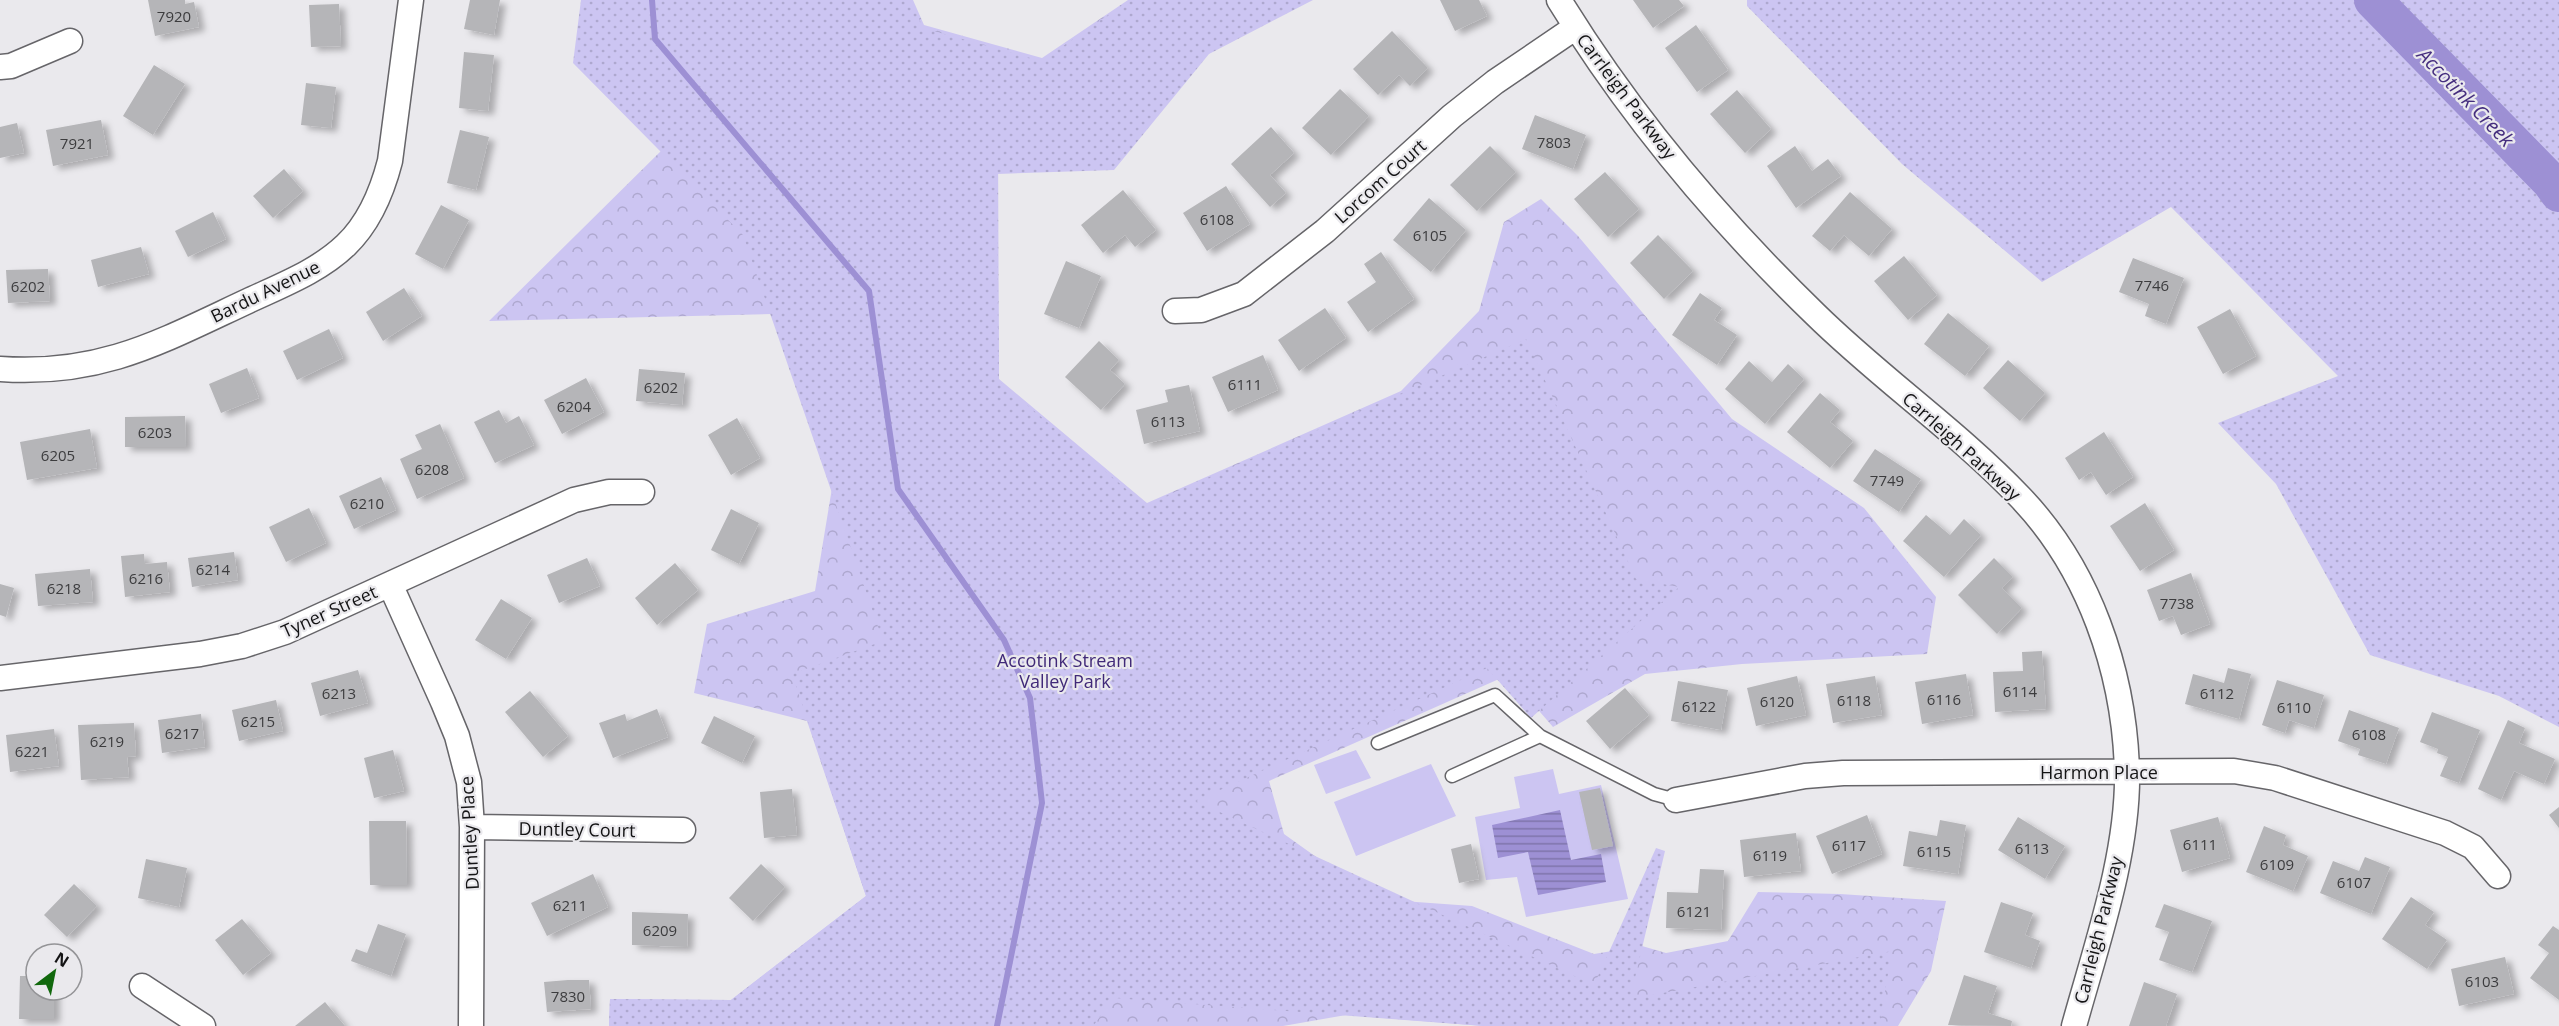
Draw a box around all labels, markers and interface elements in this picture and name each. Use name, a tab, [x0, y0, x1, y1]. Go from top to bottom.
house number: 7920	[157, 6, 191, 26]
street label: Carrleigh Parkway	[1572, 28, 1683, 164]
water label: Accotink Creek	[2410, 40, 2521, 153]
house number: 7803	[1537, 132, 1571, 152]
house number: 7921	[60, 133, 94, 153]
street label: Lorcom Court	[1329, 133, 1431, 229]
house number: 6108	[1200, 209, 1234, 229]
house number: 6105	[1413, 225, 1447, 245]
street label: Bardu Avenue	[207, 254, 323, 328]
house number: 7746	[2135, 275, 2169, 295]
house number: 6202	[11, 276, 45, 296]
house number: 6111	[1228, 374, 1262, 394]
house number: 6202	[644, 377, 678, 397]
street label: Carrleigh Parkway	[1898, 386, 2027, 506]
house number: 6204	[557, 396, 592, 416]
house number: 6113	[1151, 411, 1185, 431]
house number: 6203	[138, 422, 172, 442]
house number: 6205	[41, 445, 75, 465]
house number: 6208	[415, 459, 449, 479]
house number: 7749	[1870, 470, 1904, 490]
house number: 6210	[350, 493, 384, 513]
house number: 6214	[196, 559, 231, 579]
house number: 6216	[129, 568, 163, 588]
house number: 6218	[47, 578, 81, 598]
street label: Tyner Street	[277, 579, 381, 643]
house number: 7738	[2160, 593, 2194, 613]
park label: Accotink Stream Valley Park	[997, 648, 1133, 693]
house number: 6114	[2003, 681, 2038, 701]
house number: 6213	[322, 683, 356, 703]
house number: 6112	[2200, 683, 2234, 703]
house number: 6116	[1927, 689, 1961, 709]
house number: 6118	[1837, 690, 1871, 710]
house number: 6120	[1760, 691, 1794, 711]
house number: 6122	[1682, 696, 1716, 716]
house number: 6110	[2277, 697, 2311, 717]
house number: 6215	[241, 711, 275, 731]
house number: 6217	[165, 723, 199, 743]
house number: 6108	[2352, 724, 2386, 744]
house number: 6219	[90, 731, 124, 751]
house number: 6221	[15, 741, 49, 761]
street label: Harmon Place	[2040, 760, 2158, 784]
street label: Duntley Place	[454, 775, 484, 891]
street label: Duntley Court	[518, 816, 636, 842]
house number: 6111	[2183, 834, 2217, 854]
house number: 6117	[1832, 835, 1866, 855]
house number: 6113	[2015, 838, 2049, 858]
house number: 6115	[1917, 841, 1951, 861]
house number: 6119	[1753, 845, 1787, 865]
street label: Carrleigh Parkway	[2068, 853, 2128, 1006]
house number: 6109	[2260, 854, 2294, 874]
house number: 6107	[2337, 872, 2371, 892]
house number: 6211	[553, 895, 587, 915]
house number: 6121	[1677, 901, 1711, 921]
house number: 6209	[643, 920, 677, 940]
north arrow	[24, 942, 84, 1002]
text: N	[51, 947, 73, 972]
house number: 6103	[2465, 971, 2499, 991]
house number: 7830	[551, 986, 585, 1006]

